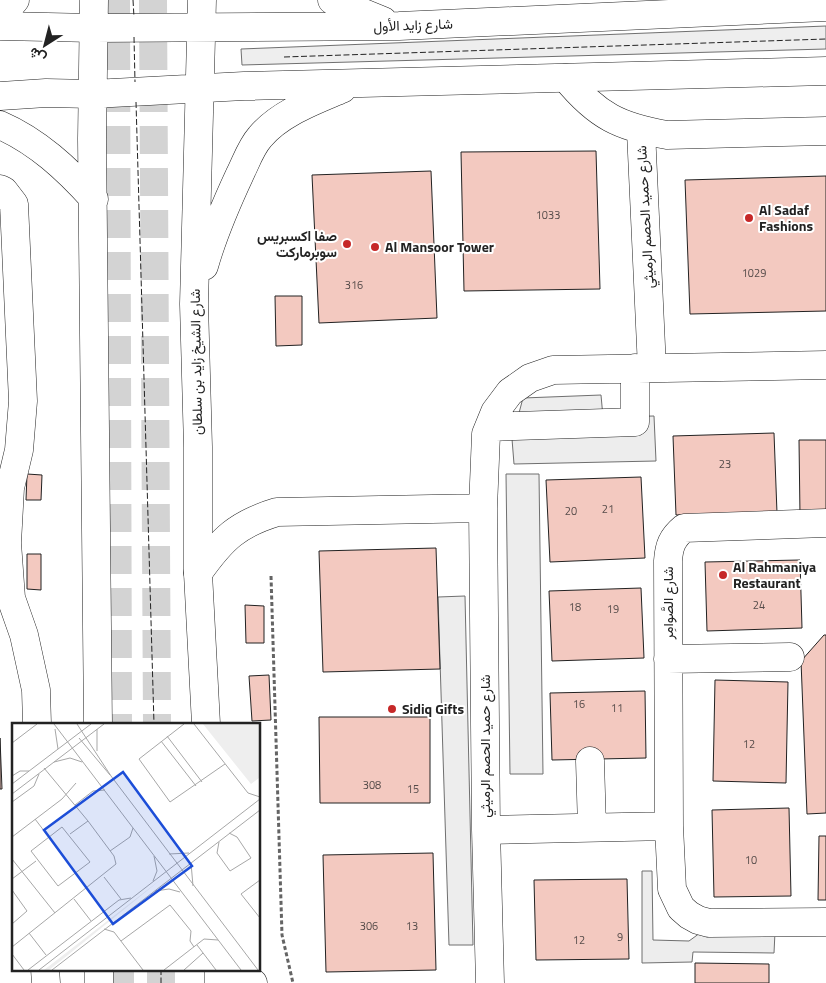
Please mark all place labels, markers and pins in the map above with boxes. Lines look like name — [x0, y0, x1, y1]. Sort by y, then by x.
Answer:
place label: Al Sadaf Fashions — [759, 199, 814, 236]
marker: Al Sadaf Fashions — [743, 212, 755, 224]
place label: صفا اكسبريس سوبرماركت — [257, 225, 337, 262]
place label: Al Mansoor Tower — [385, 236, 494, 257]
marker: صفا اكسبريس سوبرماركت — [341, 238, 353, 250]
marker: Al Mansoor Tower — [369, 241, 381, 253]
place label: Al Rahmaniya Restaurant — [733, 556, 816, 593]
marker: Al Rahmaniya Restaurant — [717, 569, 729, 581]
place label: Sidiq Gifts — [402, 698, 464, 719]
marker: Sidiq Gifts — [386, 703, 398, 715]

